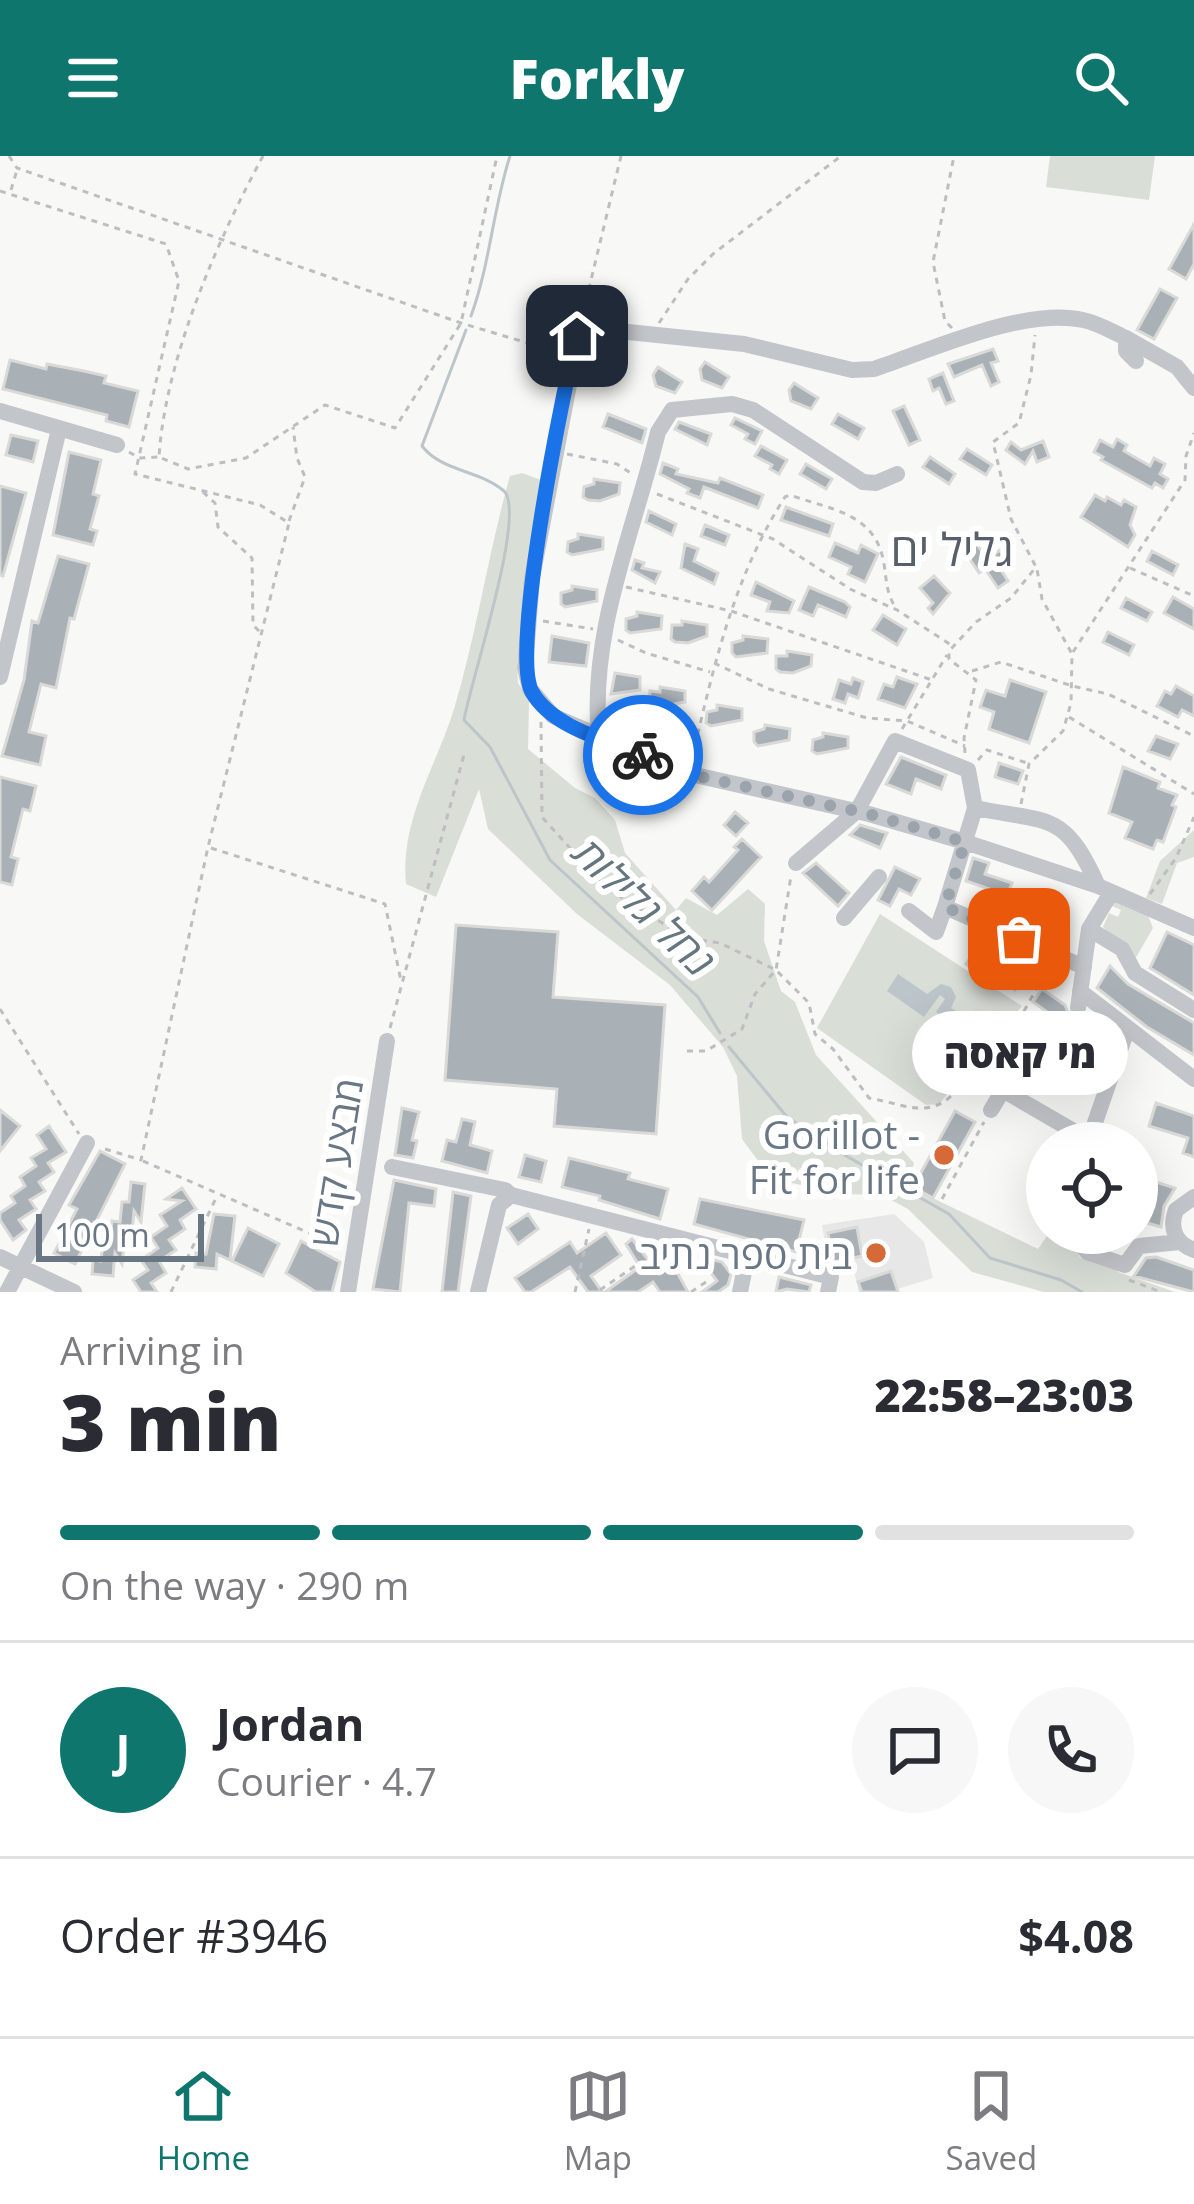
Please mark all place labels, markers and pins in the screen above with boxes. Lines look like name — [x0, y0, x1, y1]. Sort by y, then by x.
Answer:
pin — [526, 285, 628, 387]
pin — [968, 888, 1070, 990]
callout: מי קאסה — [911, 1011, 1127, 1095]
place label: Gorillot - Fit for life — [749, 1107, 920, 1205]
marker: Gorillot - Fit for life — [931, 1142, 957, 1168]
place label: בית ספר נתיב — [640, 1227, 852, 1280]
marker: בית ספר נתיב — [863, 1240, 889, 1266]

